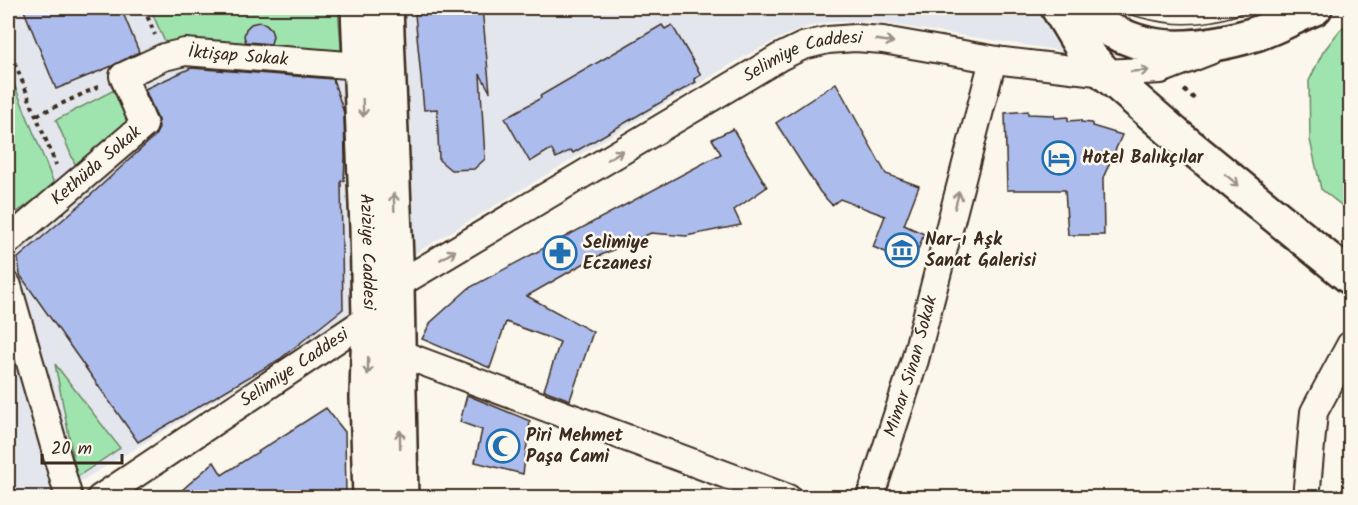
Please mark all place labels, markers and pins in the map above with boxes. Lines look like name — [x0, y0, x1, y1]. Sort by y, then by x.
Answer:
hotel icon: Hotel Balıkçılar — [1041, 140, 1077, 176]
place label: Hotel Balıkçılar — [1082, 144, 1205, 173]
place label: Nar-ı Aşk Sanat Galerisi — [925, 226, 1036, 276]
place label: Selimiye Eczanesi — [583, 229, 652, 279]
museum icon: Nar-ı Aşk Sanat Galerisi — [884, 232, 920, 268]
pharmacy icon: Selimiye Eczanesi — [542, 235, 578, 271]
place label: Piri Mehmet Paşa Cami — [526, 422, 624, 472]
mosque icon: Piri Mehmet Paşa Cami — [485, 428, 521, 464]

